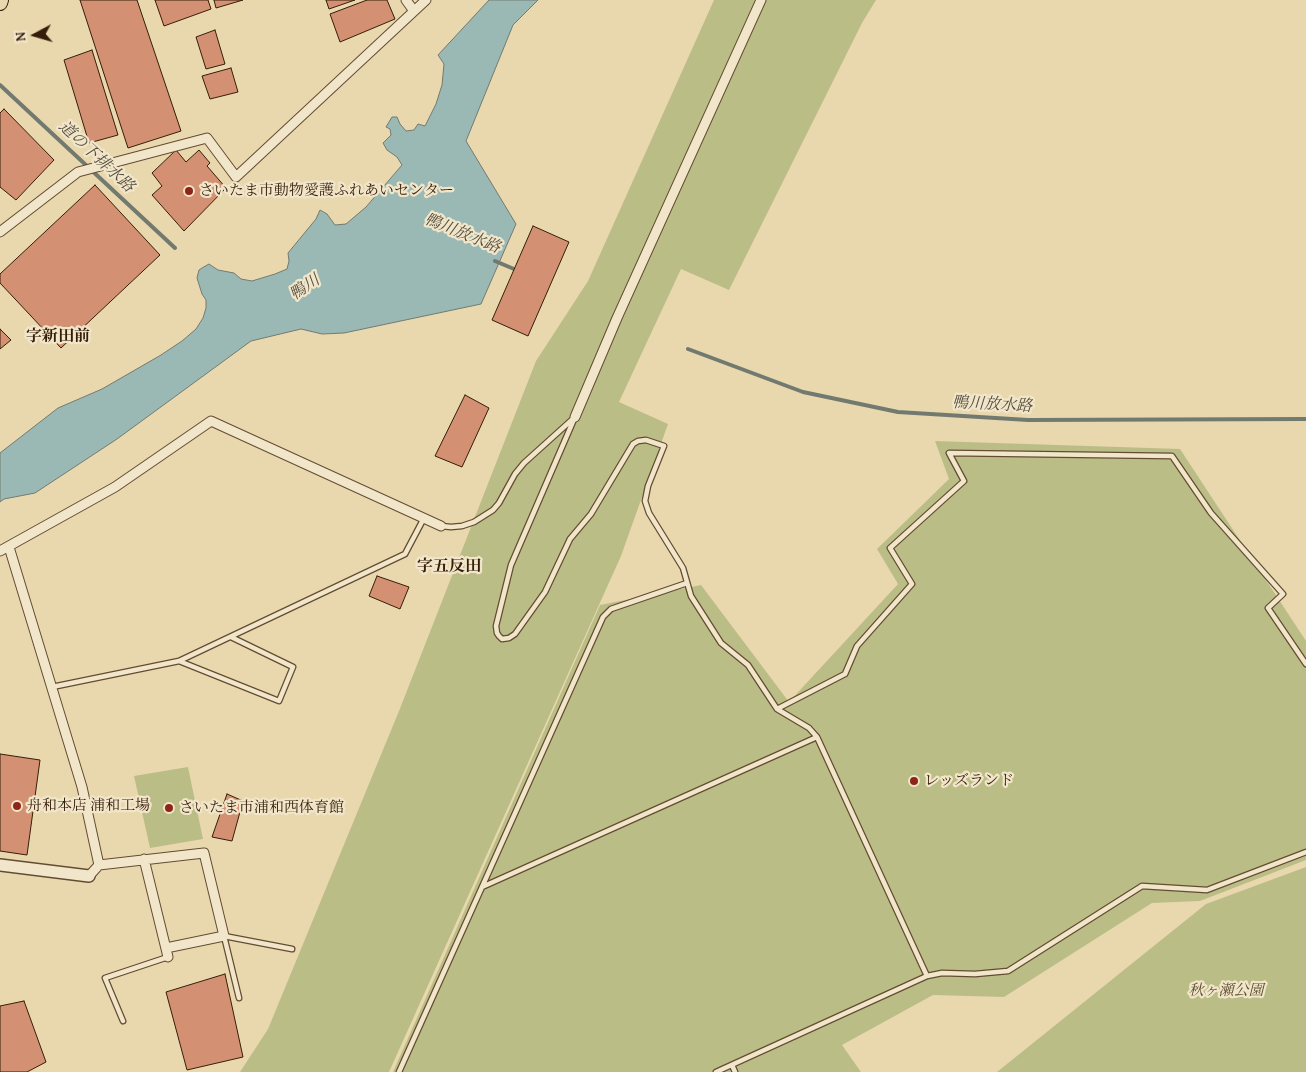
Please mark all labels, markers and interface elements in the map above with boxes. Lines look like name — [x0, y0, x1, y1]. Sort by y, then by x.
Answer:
north arrow — [10, 10, 60, 60]
text: N — [10, 31, 31, 42]
water label: 道の下排水路 — [54, 117, 138, 197]
place label: さいたま市動物愛護ふれあいセンター — [199, 182, 454, 200]
marker: さいたま市動物愛護ふれあいセンター — [183, 185, 195, 197]
water label: 鴨川放水路 — [421, 210, 503, 258]
water label: 鴨川 — [286, 271, 324, 305]
district label: 字新田前 — [26, 327, 90, 347]
water label: 鴨川放水路 — [952, 393, 1032, 417]
district label: 字五反田 — [417, 557, 481, 577]
place label: レッズランド — [924, 772, 1014, 790]
marker: レッズランド — [908, 775, 920, 787]
place label: 舟和本店 浦和工場 — [27, 797, 150, 815]
place label: さいたま市浦和西体育館 — [179, 799, 344, 817]
marker: 舟和本店 浦和工場 — [11, 800, 23, 812]
marker: さいたま市浦和西体育館 — [163, 802, 175, 814]
park label: 秋ヶ瀬公園 — [1189, 982, 1263, 1000]

